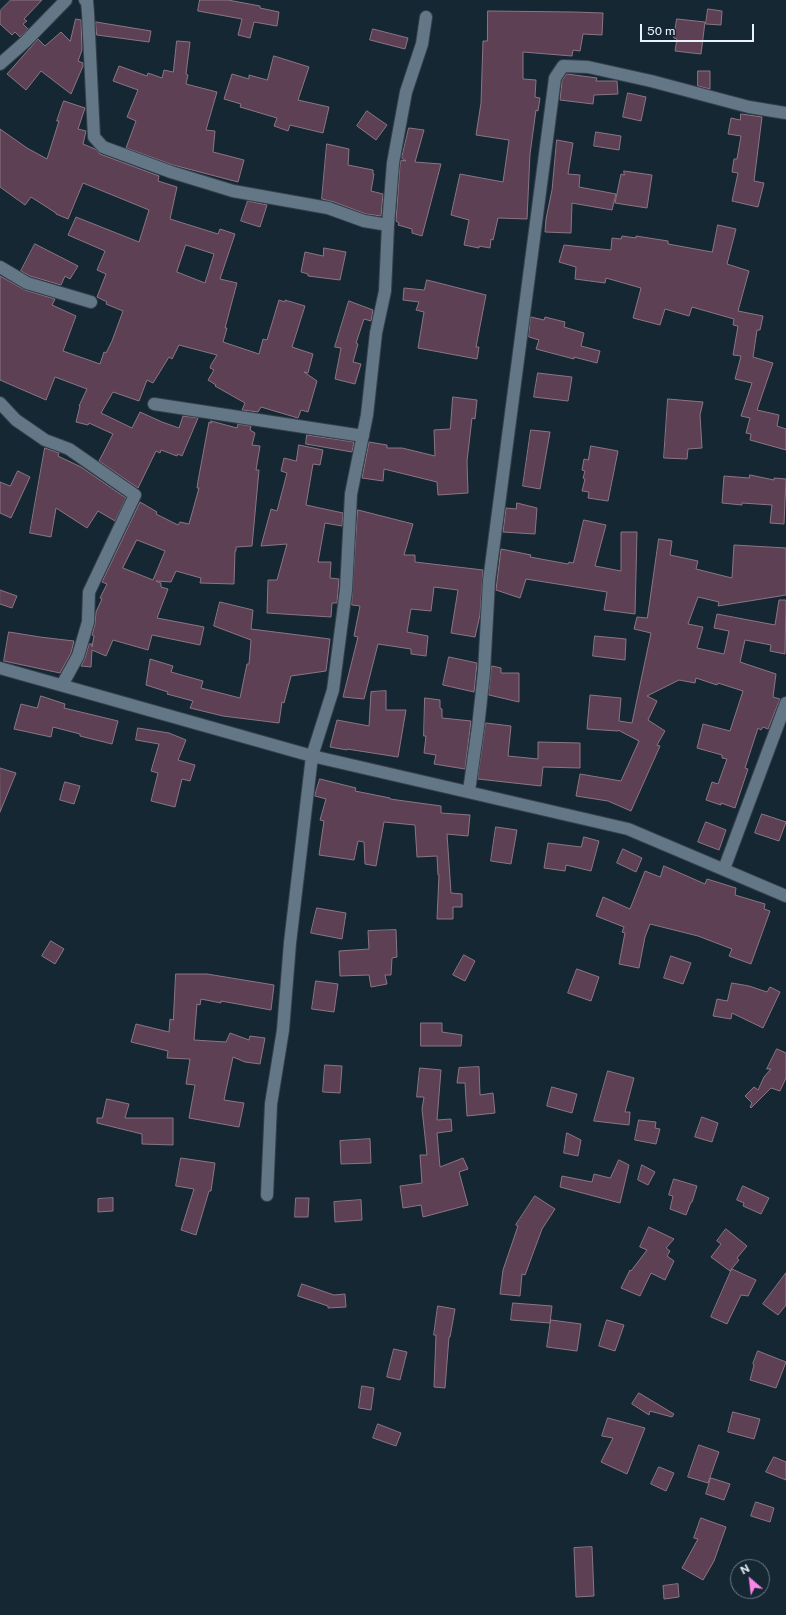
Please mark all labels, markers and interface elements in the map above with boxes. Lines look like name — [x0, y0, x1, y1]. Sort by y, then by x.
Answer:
scale bar — [642, 16, 756, 42]
text: 50 m — [647, 24, 675, 38]
north arrow — [730, 1559, 770, 1599]
text: N — [738, 1562, 751, 1577]

